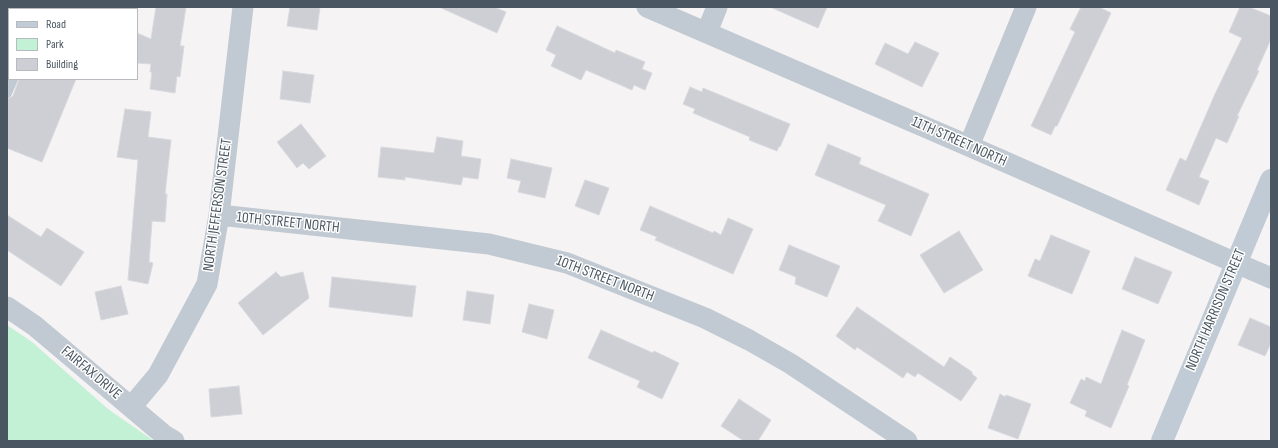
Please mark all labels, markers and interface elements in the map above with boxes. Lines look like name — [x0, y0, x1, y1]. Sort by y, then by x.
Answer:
legend — [8, 8, 138, 80]
text: Road — [46, 17, 66, 32]
text: Park — [46, 37, 64, 52]
text: Building — [46, 57, 78, 72]
street label: 11TH STREET NORTH — [909, 113, 1009, 171]
street label: NORTH JEFFERSON STREET — [200, 138, 236, 272]
street label: 10TH STREET NORTH — [236, 209, 340, 237]
street label: NORTH HARRISON STREET — [1182, 246, 1250, 374]
street label: 10TH STREET NORTH — [554, 252, 656, 306]
street label: FAIRFAX DRIVE — [57, 343, 125, 403]

